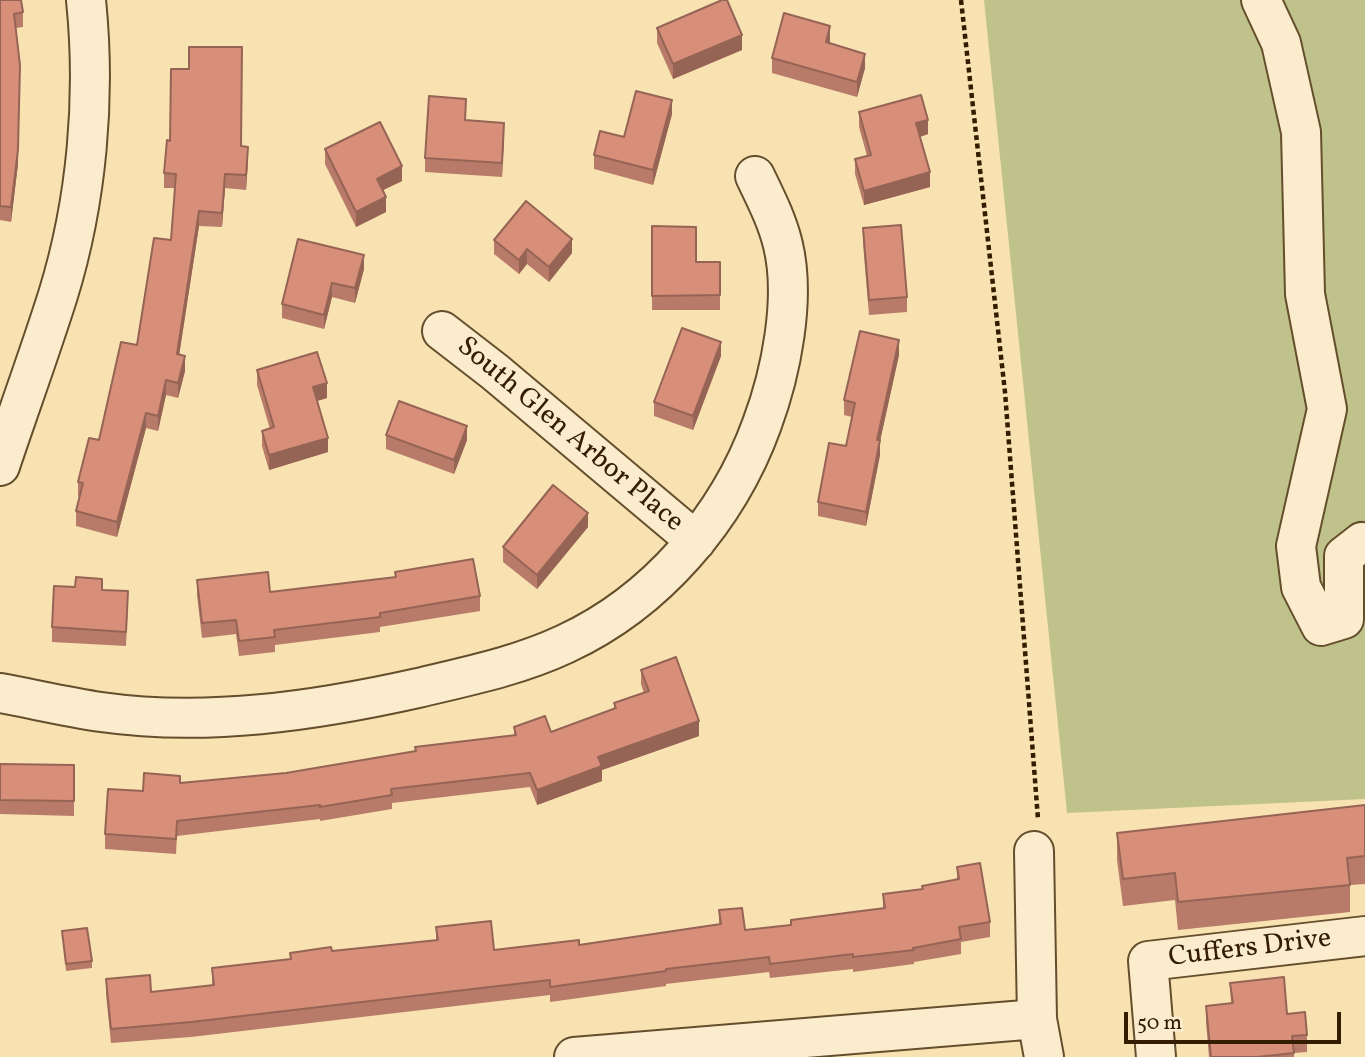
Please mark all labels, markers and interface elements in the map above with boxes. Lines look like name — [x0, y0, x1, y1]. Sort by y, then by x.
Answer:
street label: South Glen Arbor Place — [449, 331, 689, 541]
street label: Cuffers Drive — [1167, 923, 1333, 977]
scale bar — [1127, 998, 1344, 1042]
text: 50 m — [1137, 1009, 1182, 1038]

